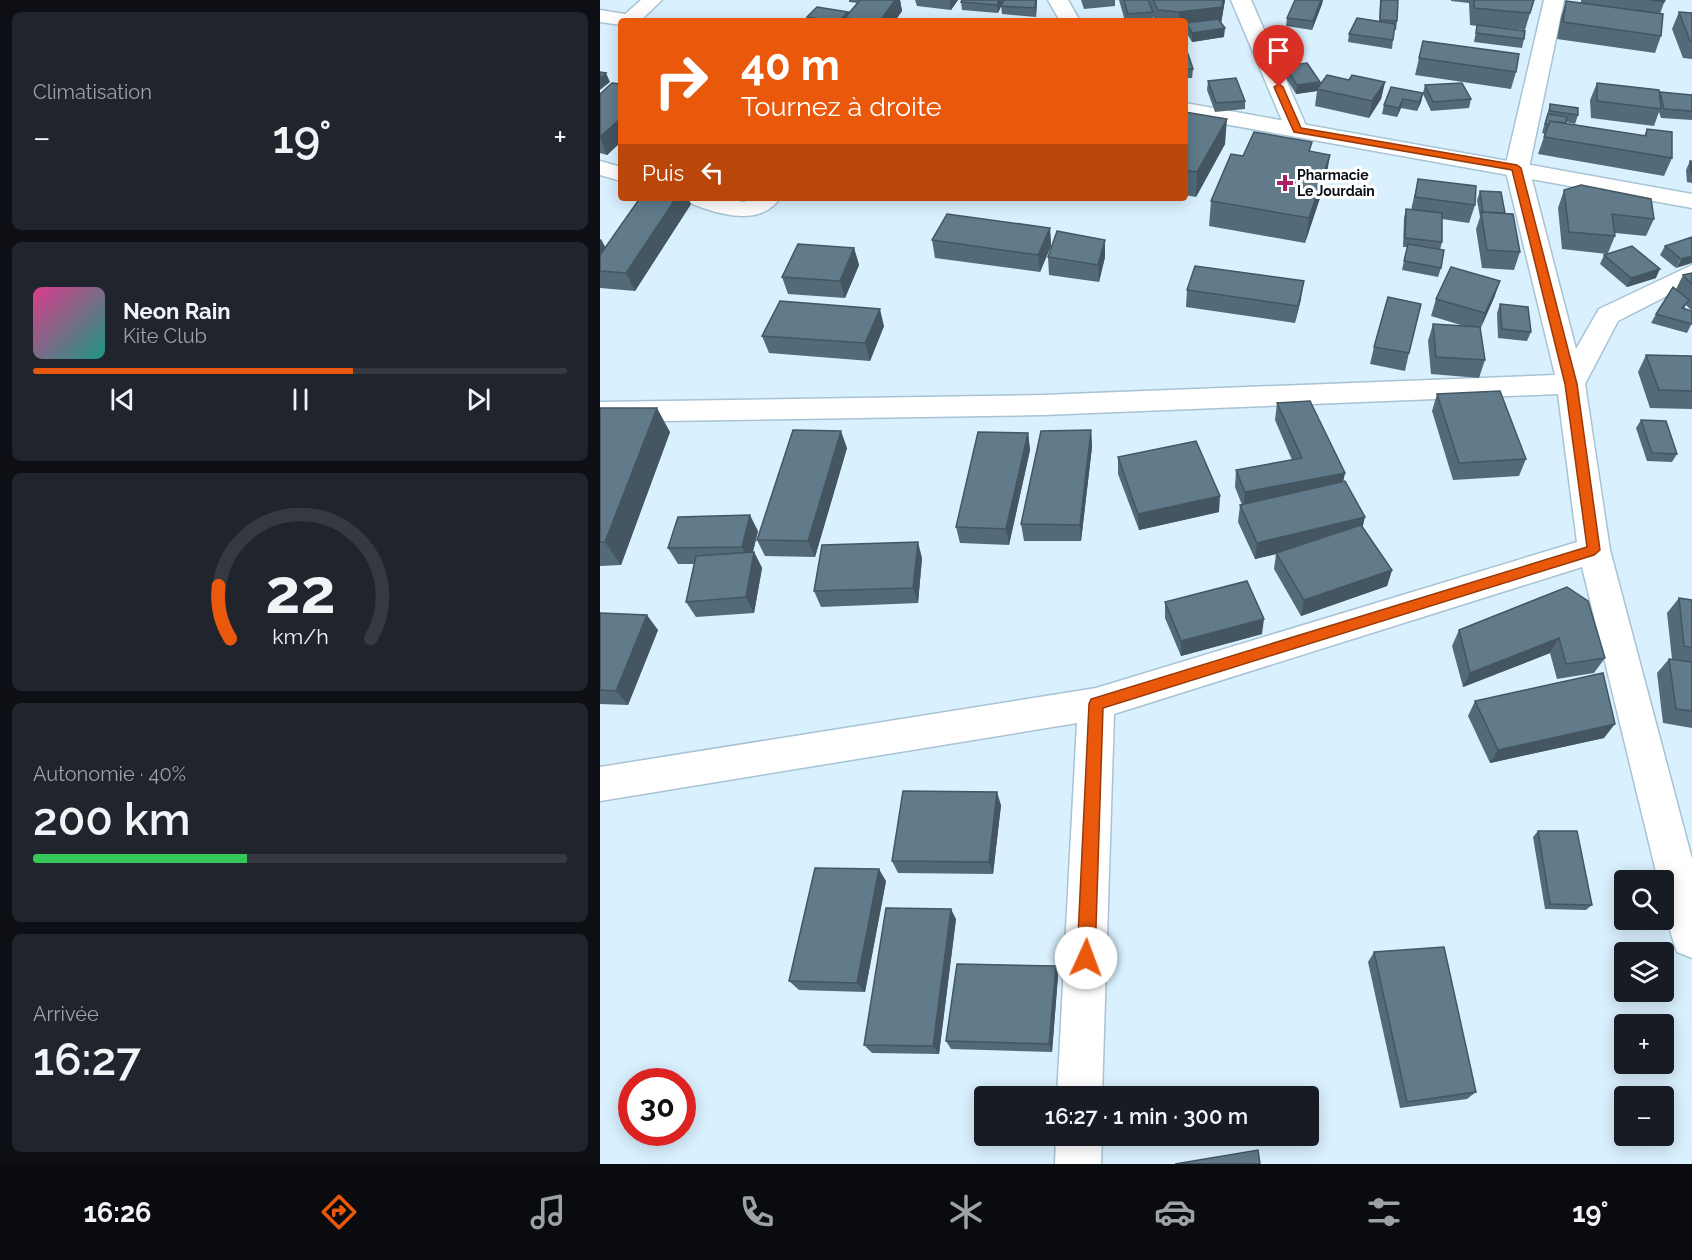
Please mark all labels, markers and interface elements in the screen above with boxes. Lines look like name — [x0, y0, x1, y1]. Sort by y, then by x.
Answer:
pin — [1253, 25, 1304, 87]
icon: arrive — [1262, 34, 1295, 67]
text: 40 m — [741, 41, 840, 90]
icon: right — [642, 42, 720, 120]
text: Climatisation — [33, 80, 152, 104]
text: Tournez à droite — [741, 91, 942, 122]
text: 19° — [273, 111, 331, 164]
text: − — [33, 118, 51, 157]
text: + — [553, 118, 567, 157]
icon: left — [696, 156, 729, 189]
text: Puis — [642, 160, 684, 186]
place label: Pharmacie Le Jourdain — [1297, 167, 1375, 199]
marker: Pharmacie Le Jourdain — [1278, 176, 1292, 190]
text: Neon Rain — [123, 298, 231, 324]
text: Kite Club — [123, 324, 207, 348]
icon: previous — [106, 383, 139, 416]
icon: pause — [284, 383, 317, 416]
icon: next — [462, 383, 495, 416]
text: 22 — [265, 554, 335, 628]
text: km/h — [272, 624, 328, 649]
text: Autonomie · 40% — [33, 762, 186, 786]
text: 200 km — [33, 793, 190, 846]
map controls — [1614, 870, 1674, 1146]
button: search — [1614, 870, 1674, 930]
position arrow — [1054, 926, 1118, 990]
button: layers — [1614, 942, 1674, 1002]
text: Arrivée — [33, 1002, 99, 1026]
button: + — [1614, 1014, 1674, 1074]
text: 16:27 — [33, 1033, 141, 1086]
speed limit sign: 30 — [618, 1068, 696, 1146]
button: − — [1614, 1086, 1674, 1146]
text: 16:27 · 1 min · 300 m — [1045, 1103, 1248, 1129]
icon: directions — [318, 1191, 360, 1233]
icon: music — [527, 1191, 569, 1233]
icon: phone — [736, 1191, 778, 1233]
icon: climate — [945, 1191, 987, 1233]
icon: car — [1154, 1191, 1196, 1233]
icon: filters — [1363, 1191, 1405, 1233]
text: 16:26 — [83, 1197, 152, 1228]
text: 19° — [1572, 1197, 1608, 1228]

